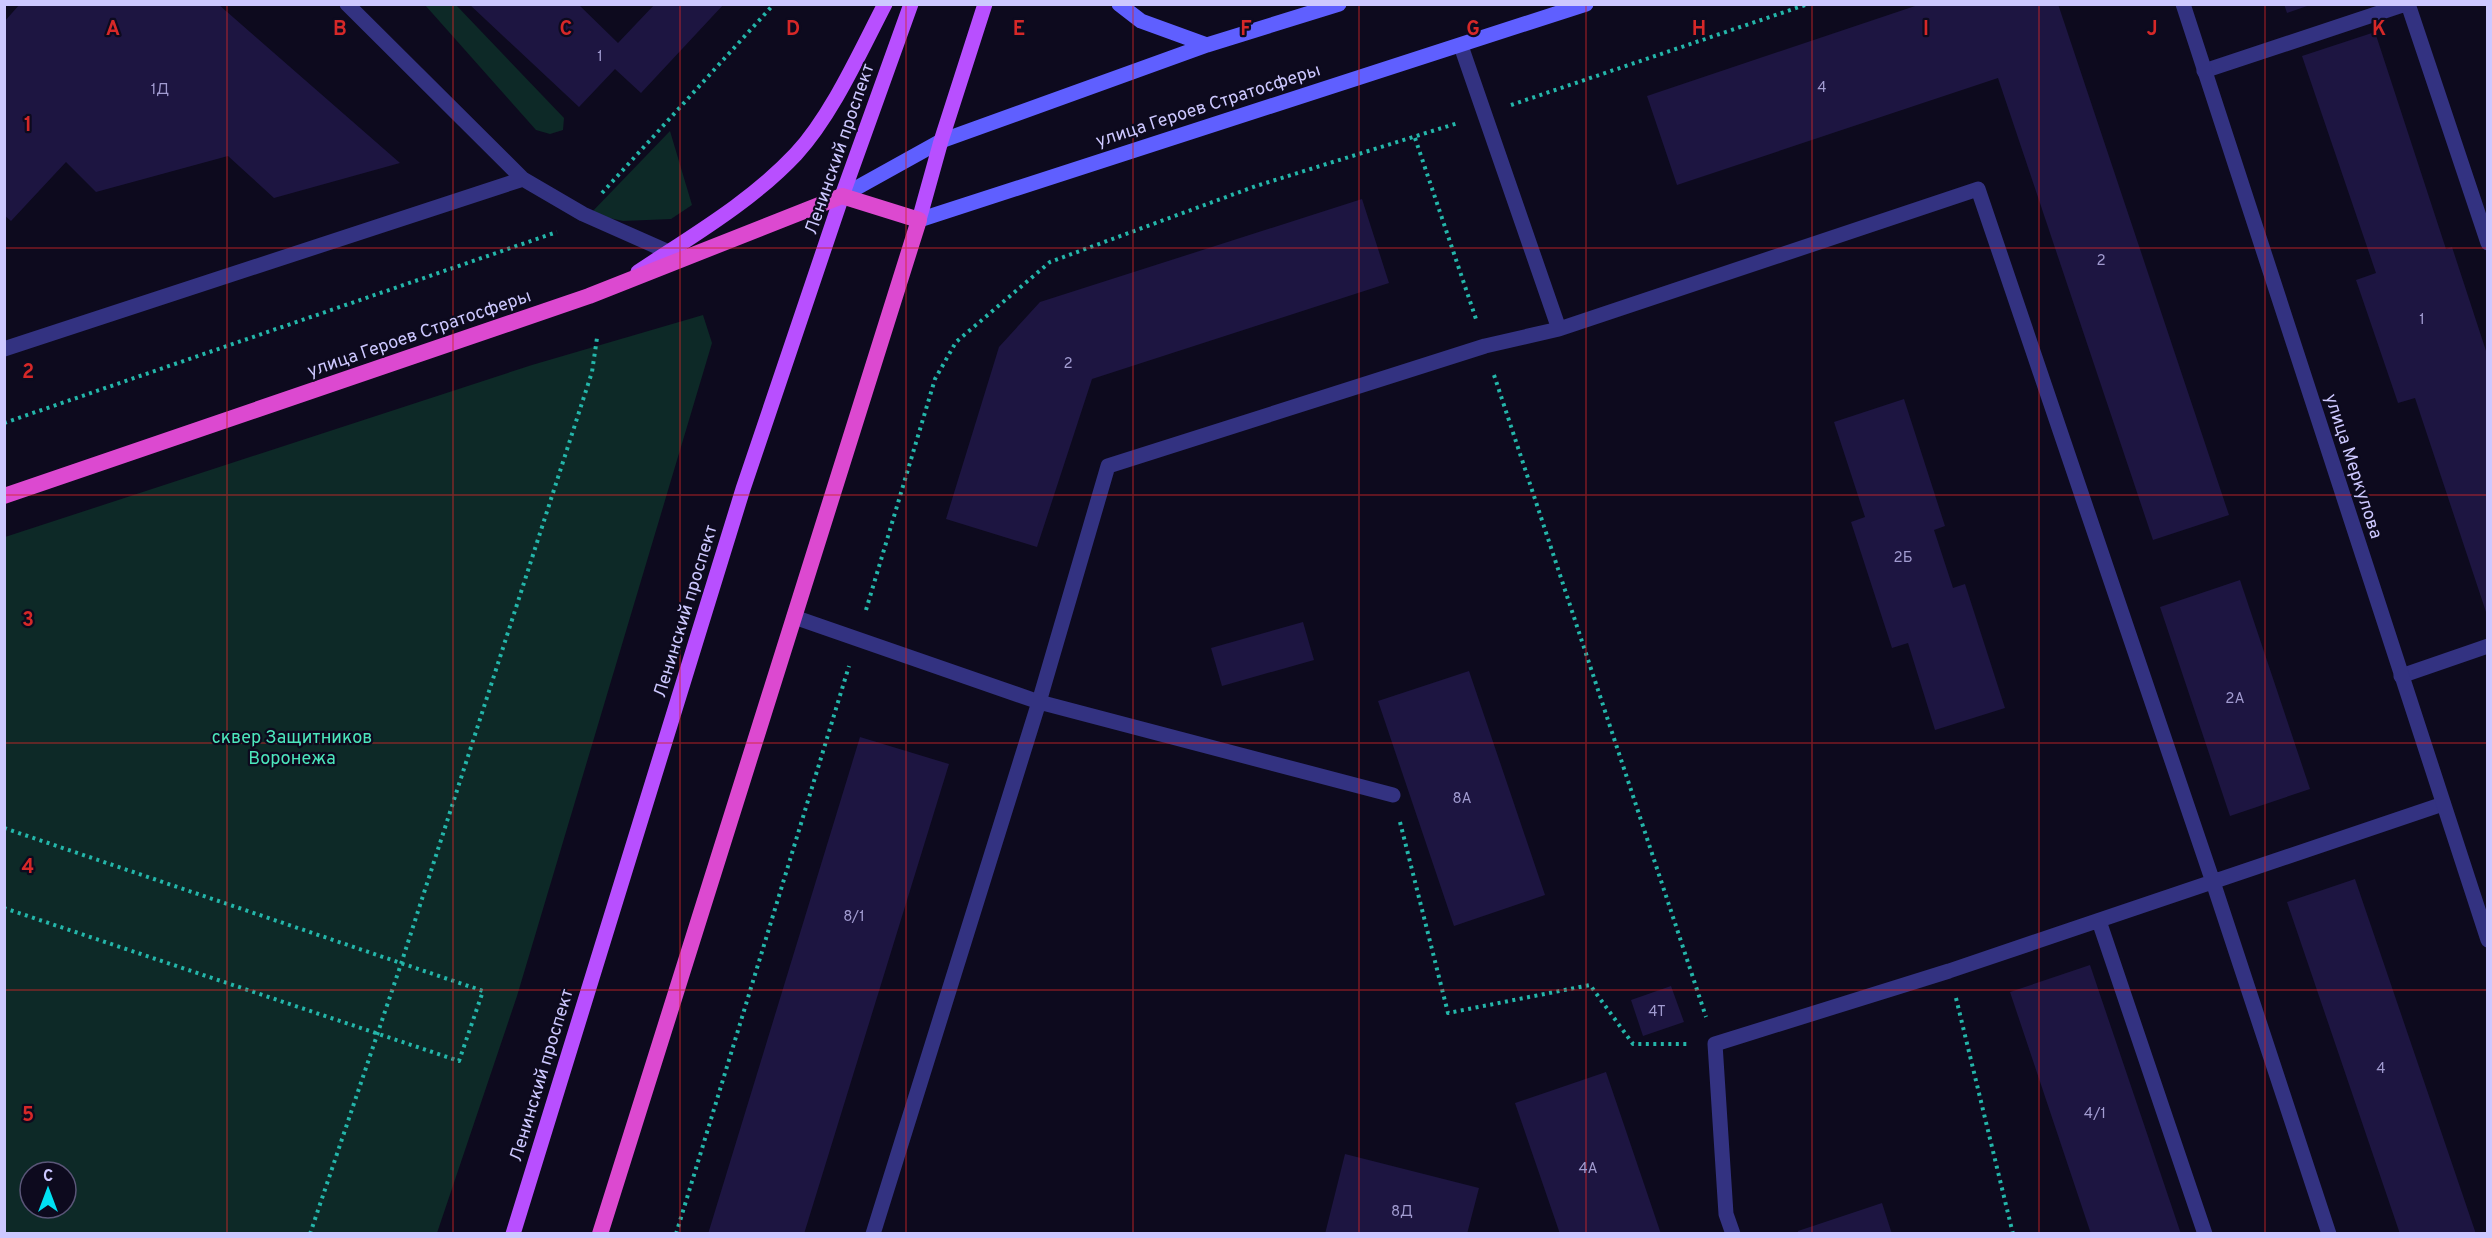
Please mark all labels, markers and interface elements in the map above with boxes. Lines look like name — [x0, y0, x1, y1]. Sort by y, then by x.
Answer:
text: A — [106, 17, 120, 43]
text: B — [333, 17, 347, 43]
text: C — [560, 17, 572, 43]
text: D — [786, 17, 800, 43]
text: E — [1013, 17, 1025, 43]
text: F — [1240, 17, 1252, 43]
text: G — [1466, 17, 1480, 43]
text: H — [1692, 17, 1706, 43]
text: I — [1923, 17, 1929, 43]
text: J — [2146, 17, 2158, 43]
text: K — [2372, 17, 2386, 43]
house number: 1 — [597, 48, 603, 67]
street label: улица Героев Стратосферы — [1093, 59, 1324, 154]
street label: Ленинский проспект — [800, 61, 881, 238]
house number: 4 — [1817, 79, 1827, 98]
house number: 1Д — [151, 81, 169, 100]
text: 1 — [24, 113, 32, 139]
house number: 2 — [2096, 252, 2106, 271]
street label: улица Героев Стратосферы — [305, 285, 534, 384]
house number: 1 — [2419, 311, 2425, 330]
house number: 2 — [1063, 355, 1073, 374]
text: 2 — [22, 360, 34, 386]
street label: улица Меркулова — [2318, 391, 2387, 542]
street label: Ленинский проспект — [649, 522, 724, 701]
house number: 2Б — [1893, 549, 1913, 568]
text: 3 — [22, 608, 34, 634]
house number: 2А — [2225, 690, 2245, 709]
park label: сквер Защитников Воронежа — [212, 727, 372, 771]
house number: 8А — [1452, 790, 1472, 809]
text: 4 — [22, 855, 34, 881]
house number: 8/1 — [843, 908, 865, 927]
street label: Ленинский проспект — [505, 986, 580, 1165]
house number: 4Т — [1648, 1003, 1666, 1022]
house number: 4 — [2376, 1060, 2386, 1079]
text: 5 — [22, 1103, 34, 1129]
house number: 4/1 — [2084, 1105, 2106, 1124]
north arrow — [18, 1160, 78, 1220]
house number: 4А — [1578, 1160, 1598, 1179]
text: С — [43, 1167, 53, 1187]
house number: 8Д — [1391, 1203, 1413, 1222]

